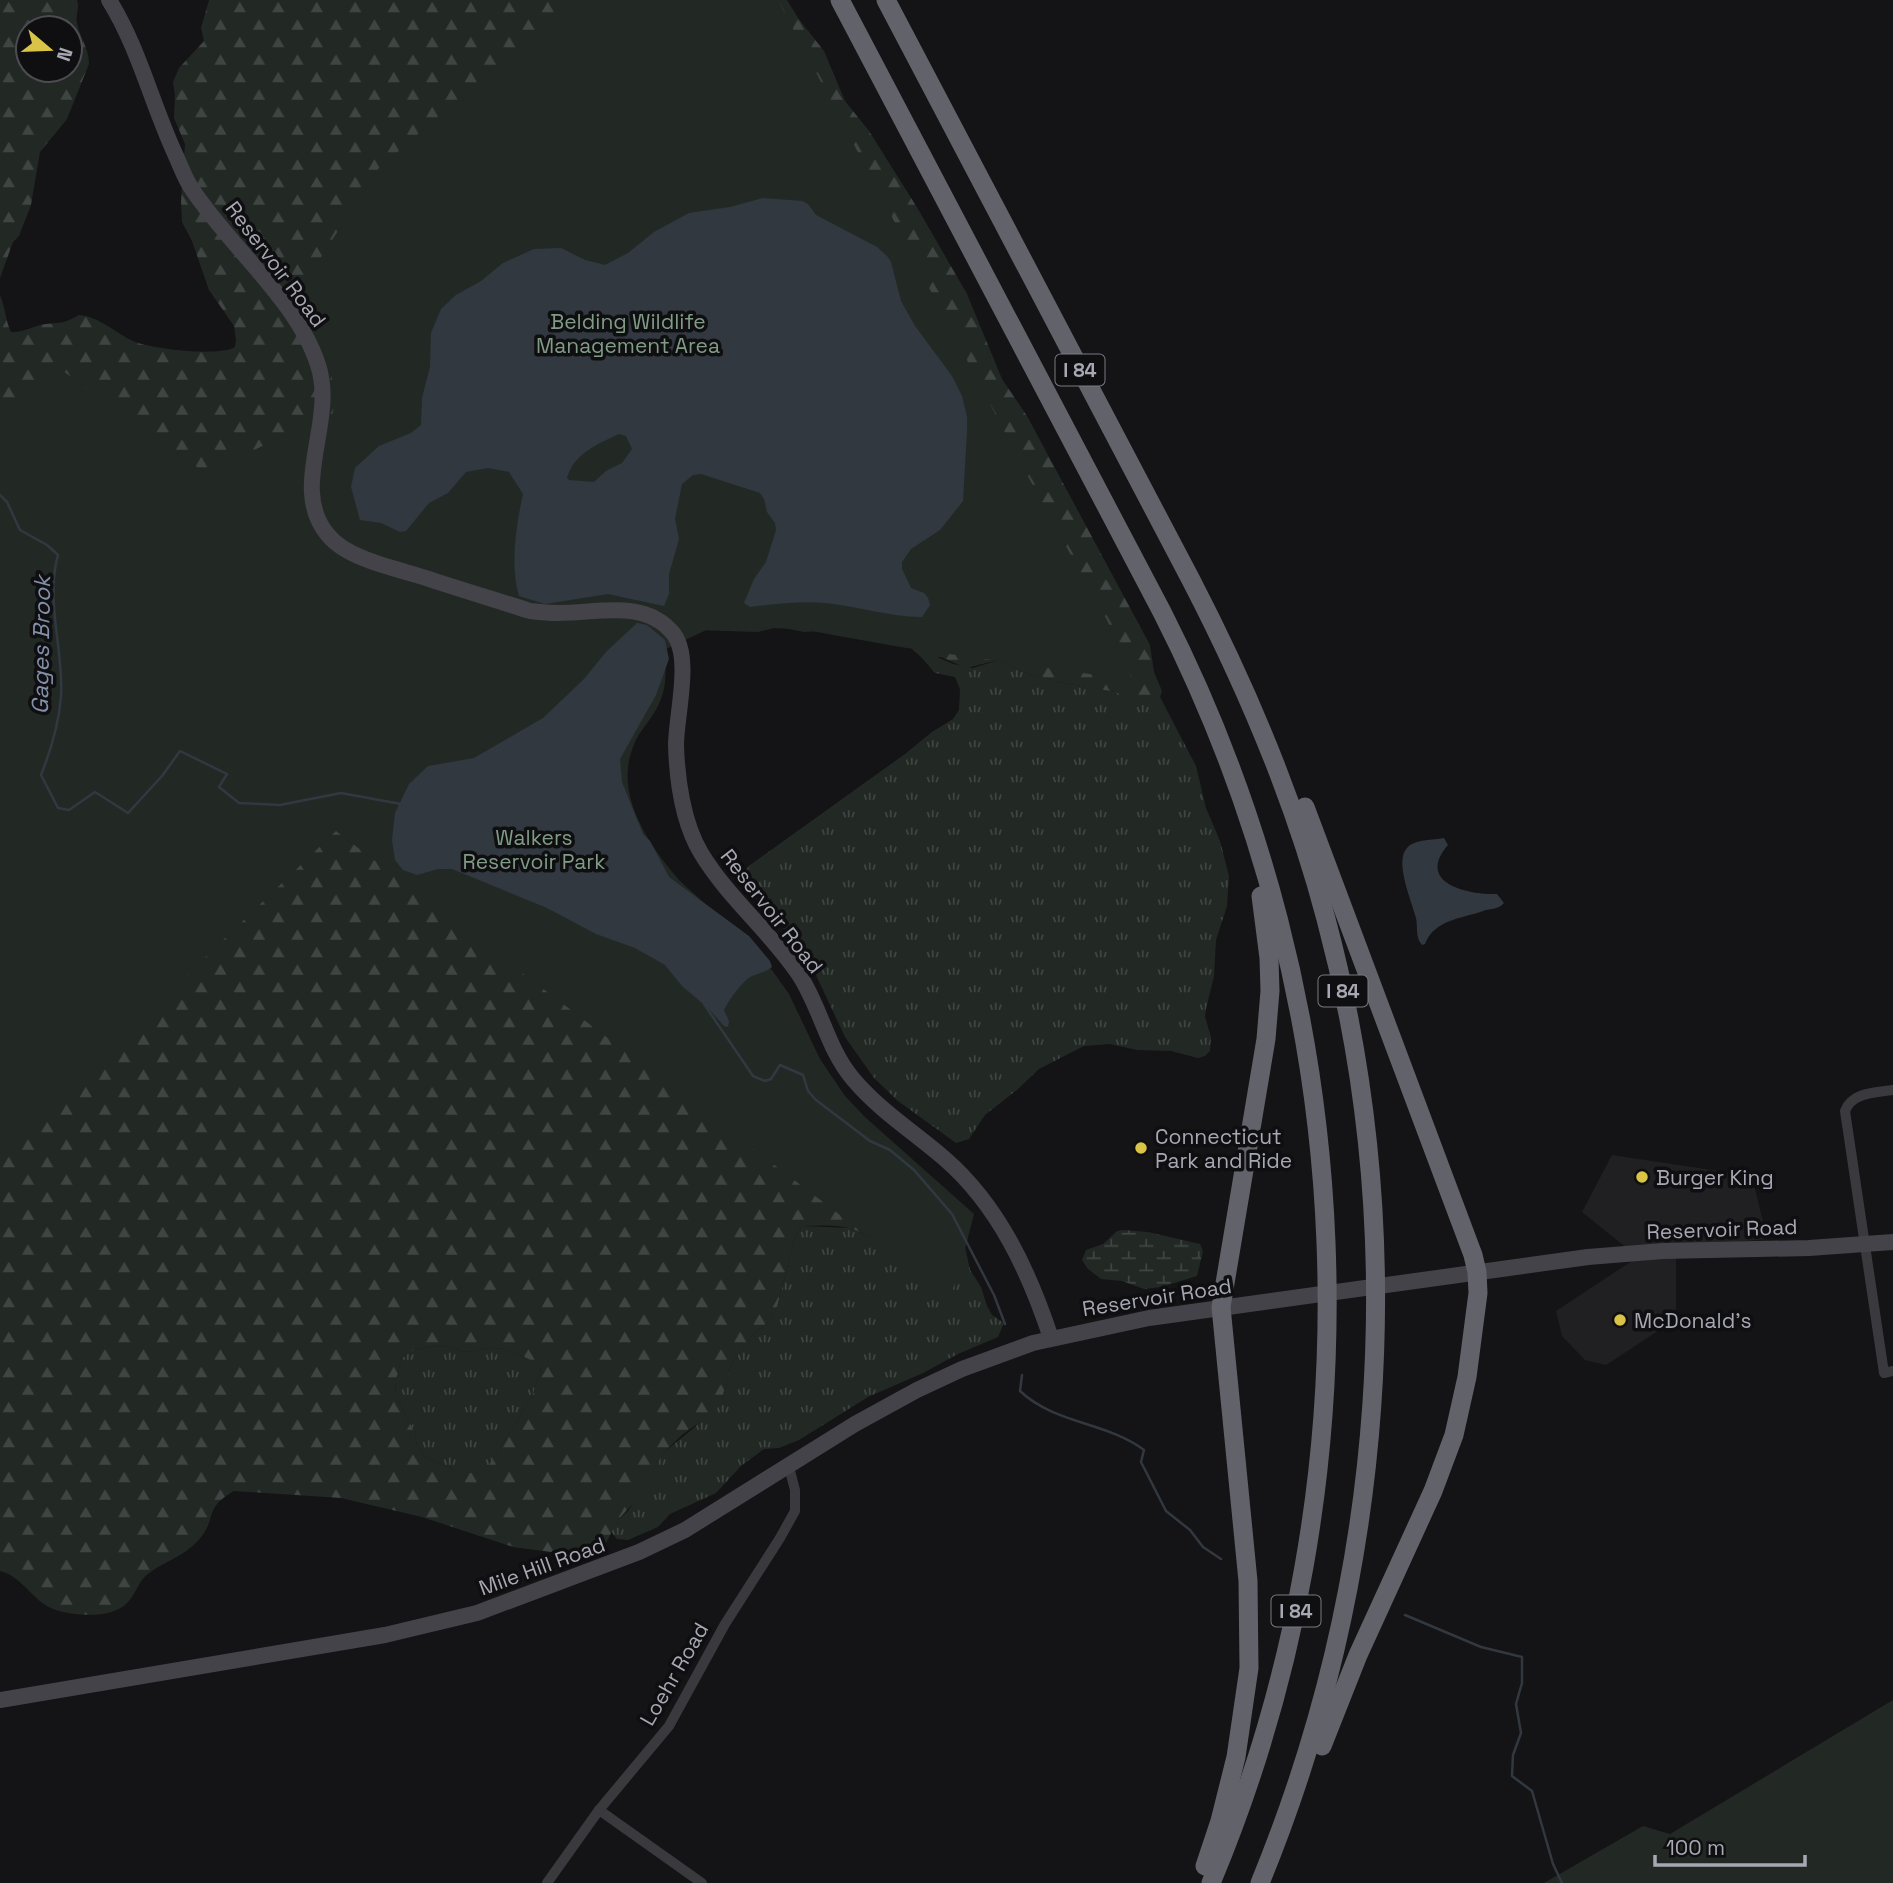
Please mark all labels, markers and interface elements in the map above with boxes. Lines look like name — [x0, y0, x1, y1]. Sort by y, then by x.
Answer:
north arrow — [14, 14, 84, 84]
text: N — [51, 44, 78, 64]
street label: Reservoir Road — [220, 196, 332, 332]
park label: Belding Wildlife Management Area — [536, 308, 720, 359]
road number: I 84 — [1056, 354, 1104, 386]
water label: Gages Brook — [25, 573, 57, 715]
park label: Walkers Reservoir Park — [462, 824, 606, 875]
street label: Reservoir Road — [715, 843, 829, 979]
road number: I 84 — [1318, 976, 1368, 1007]
place label: Connecticut Park and Ride — [1155, 1123, 1292, 1174]
marker: Connecticut Park and Ride — [1133, 1140, 1149, 1156]
place label: Burger King — [1656, 1164, 1774, 1191]
marker: Burger King — [1634, 1169, 1650, 1185]
street label: Reservoir Road — [1646, 1213, 1798, 1245]
street label: Reservoir Road — [1080, 1272, 1234, 1322]
place label: McDonald's — [1634, 1307, 1752, 1334]
marker: McDonald's — [1612, 1312, 1628, 1328]
street label: Mile Hill Road — [475, 1531, 609, 1601]
road number: I 84 — [1272, 1596, 1320, 1626]
street label: Loehr Road — [634, 1618, 714, 1730]
scale bar — [1655, 1824, 1806, 1868]
text: 100 m — [1666, 1834, 1725, 1861]

